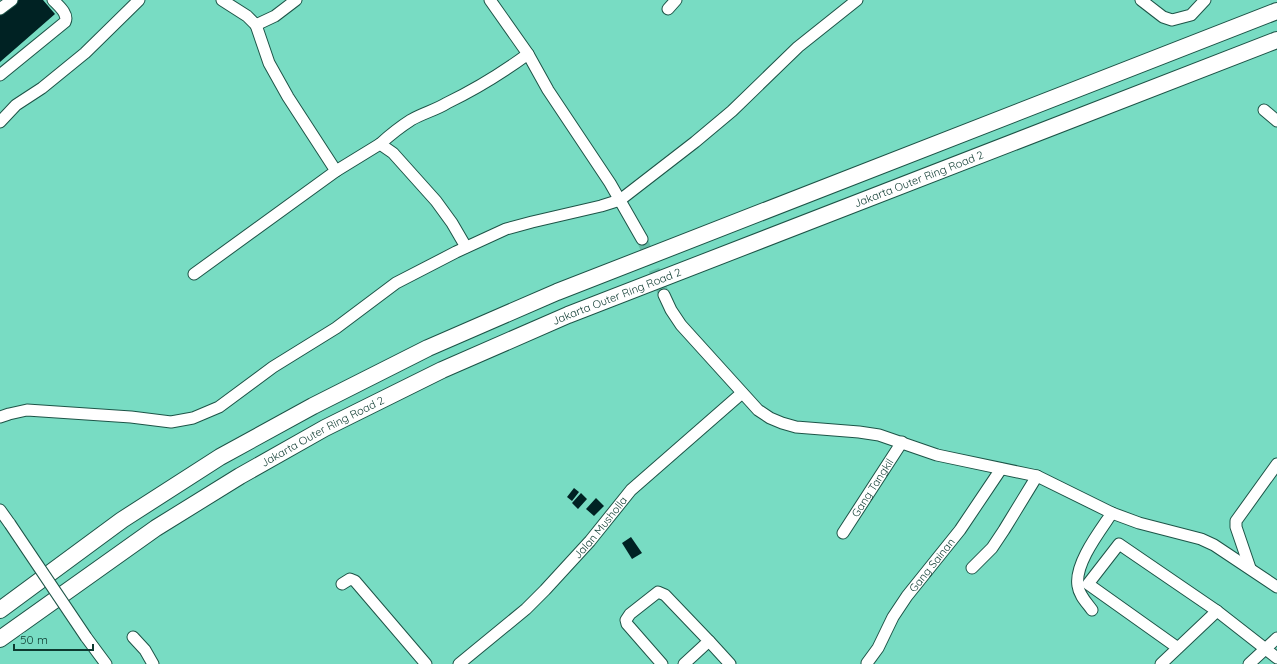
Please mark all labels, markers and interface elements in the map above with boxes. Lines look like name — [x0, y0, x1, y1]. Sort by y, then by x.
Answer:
street label: Jakarta Outer Ring Road 2 — [852, 148, 985, 210]
street label: Jakarta Outer Ring Road 2 — [550, 265, 683, 328]
street label: Jakarta Outer Ring Road 2 — [258, 393, 386, 470]
street label: Gang Tangkil — [848, 456, 896, 520]
street label: Jalan Musholla — [570, 494, 630, 562]
street label: Gang Sainan — [906, 535, 958, 595]
scale bar — [14, 626, 93, 652]
text: 50 m — [20, 632, 48, 647]

